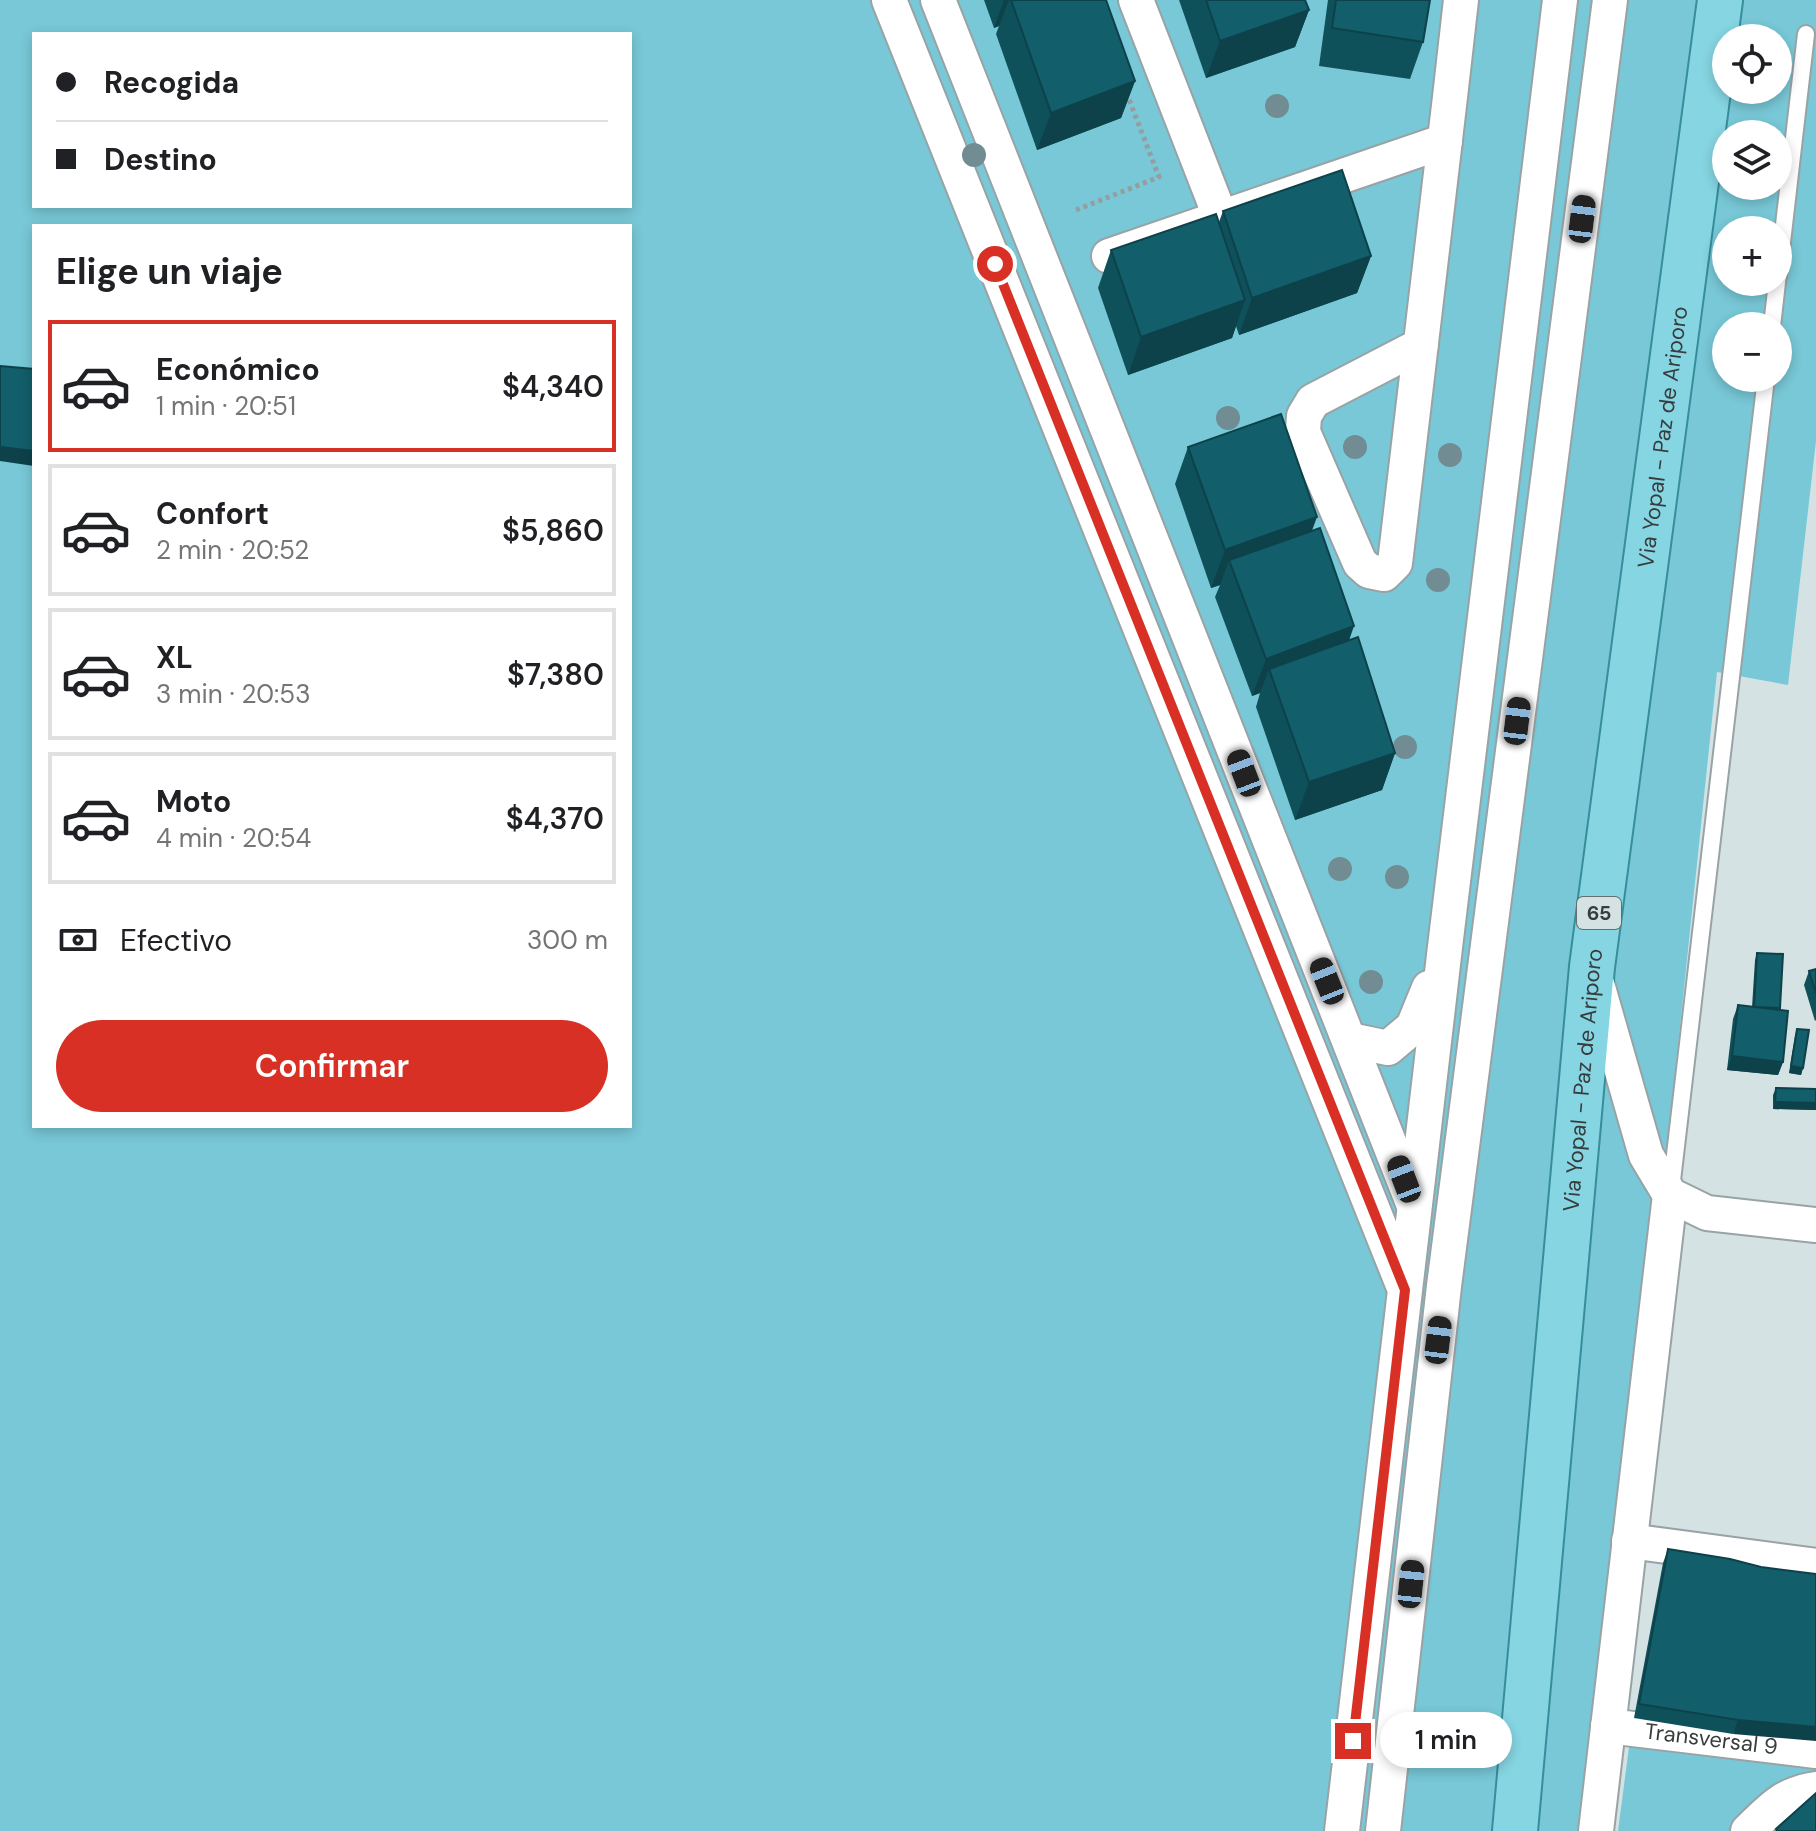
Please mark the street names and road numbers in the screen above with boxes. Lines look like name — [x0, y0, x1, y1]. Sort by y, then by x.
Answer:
street label: Via Yopal - Paz de Ariporo — [1630, 304, 1694, 570]
road number: 65 — [1577, 897, 1621, 929]
street label: Via Yopal - Paz de Ariporo — [1556, 947, 1609, 1213]
street label: Transversal 9 — [1643, 1716, 1779, 1761]

